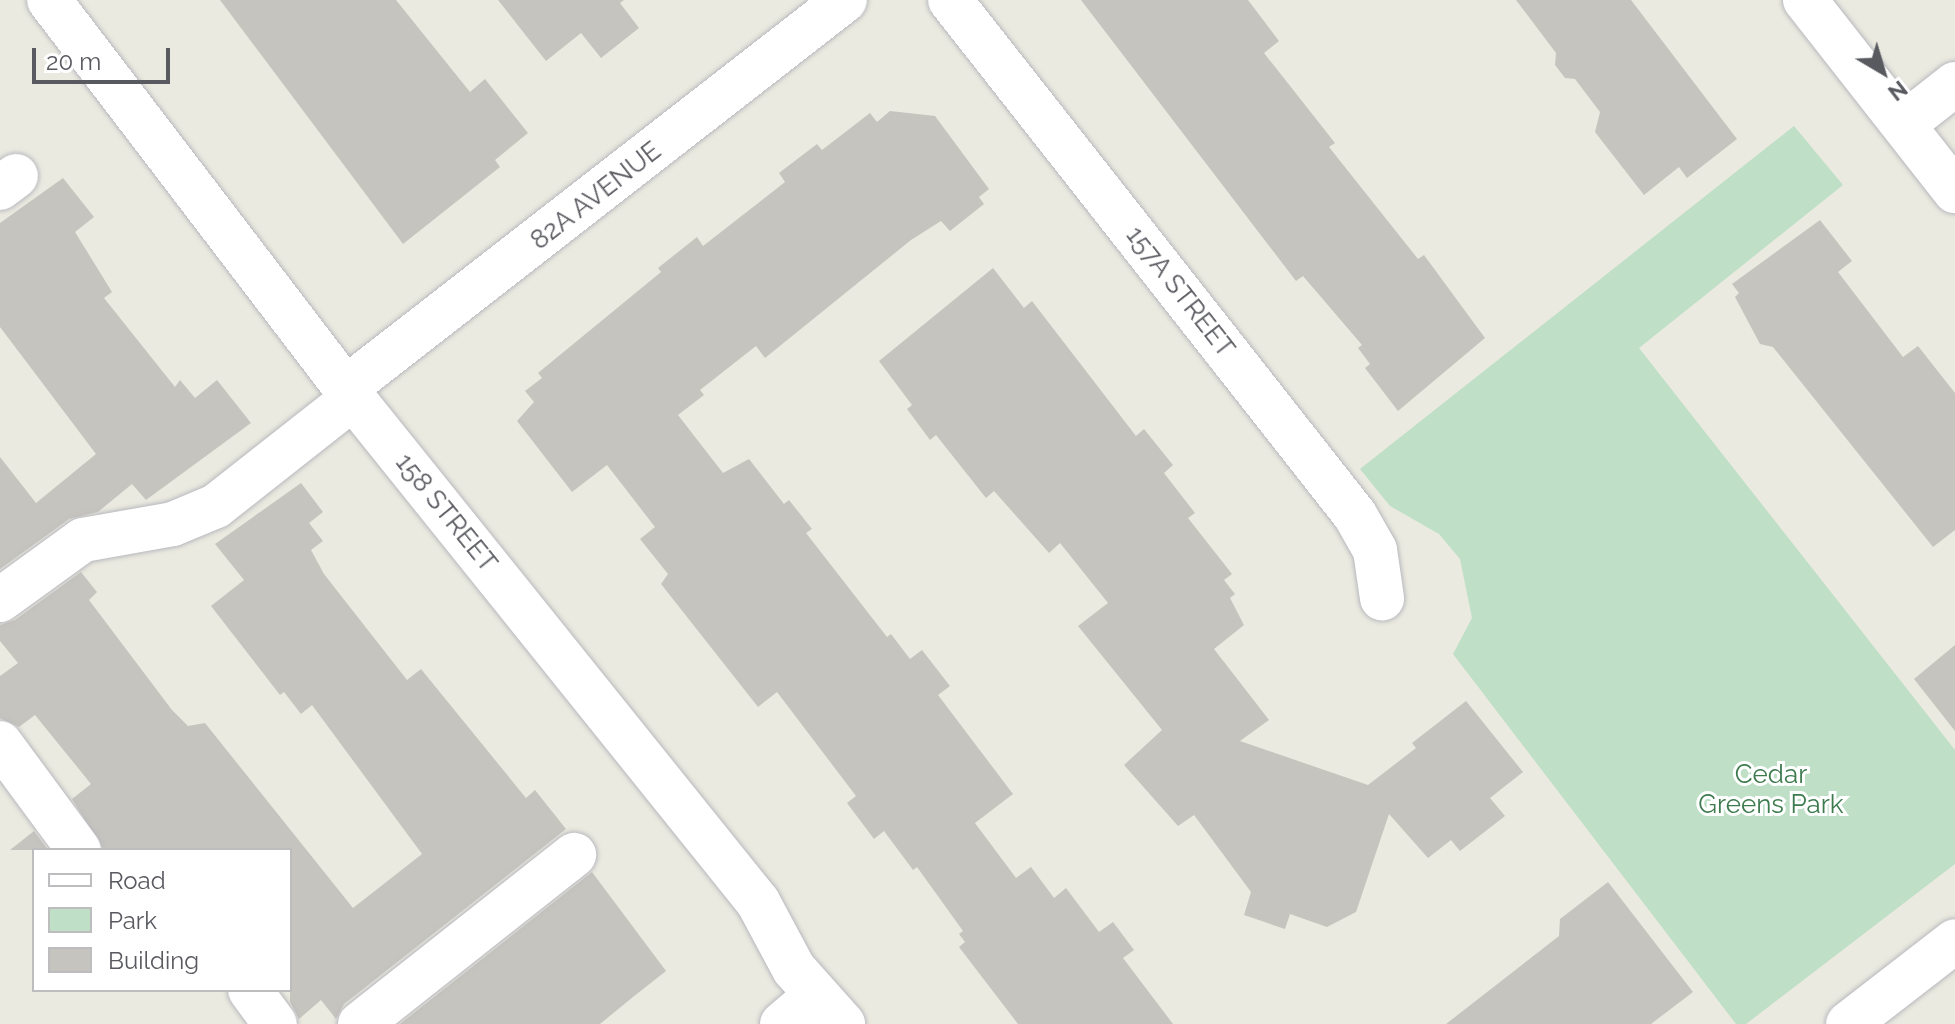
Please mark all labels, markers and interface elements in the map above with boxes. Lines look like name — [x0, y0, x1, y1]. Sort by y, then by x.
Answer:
scale bar — [36, 32, 174, 82]
north arrow — [1843, 32, 1923, 112]
text: 20 m — [46, 47, 101, 76]
text: N — [1883, 75, 1912, 106]
street label: 82A AVENUE — [524, 135, 668, 257]
street label: 157A STREET — [1119, 220, 1241, 364]
street label: 158 STREET — [389, 447, 503, 579]
park label: Cedar Greens Park — [1698, 759, 1844, 820]
legend — [32, 848, 292, 992]
text: Road — [108, 866, 166, 895]
text: Park — [108, 906, 157, 935]
text: Building — [108, 946, 199, 975]

